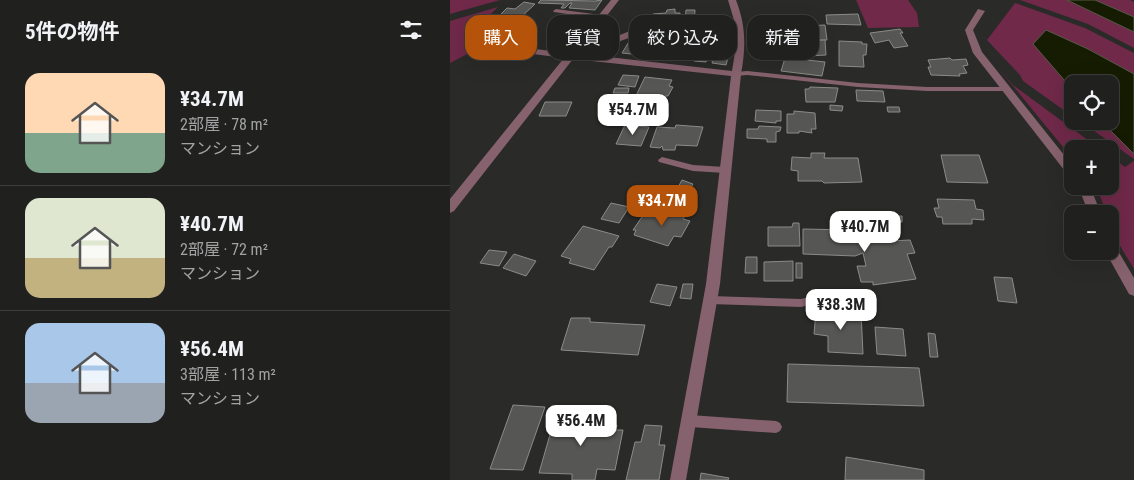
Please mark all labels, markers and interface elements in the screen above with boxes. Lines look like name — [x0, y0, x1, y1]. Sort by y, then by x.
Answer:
chip: 購入 — [465, 15, 537, 60]
chip: 賃貸 — [547, 15, 619, 60]
chip: 絞り込み — [629, 15, 737, 60]
chip: 新着 — [747, 15, 819, 60]
icon: filters — [397, 16, 425, 44]
text: 5件の物件 — [25, 20, 120, 44]
map controls — [1064, 75, 1119, 260]
button: locate — [1064, 75, 1119, 130]
text: ¥34.7M — [180, 87, 244, 111]
icon: home — [65, 93, 125, 153]
pin: ¥54.7M — [592, 94, 674, 136]
text: ¥54.7M — [609, 100, 657, 119]
text: 2部屋 · 78 m² — [180, 115, 268, 134]
text: マンション — [180, 139, 260, 158]
button: + — [1064, 140, 1119, 195]
pin: ¥34.7M — [621, 184, 703, 227]
text: ¥34.7M — [638, 191, 686, 210]
button: − — [1064, 205, 1119, 260]
pin: ¥40.7M — [824, 210, 906, 253]
text: ¥40.7M — [180, 212, 244, 236]
text: ¥40.7M — [841, 217, 889, 236]
icon: home — [65, 218, 125, 278]
text: 2部屋 · 72 m² — [180, 240, 268, 259]
text: マンション — [180, 264, 260, 283]
pin: ¥38.3M — [800, 288, 882, 331]
text: ¥38.3M — [817, 295, 865, 314]
text: ¥56.4M — [180, 337, 244, 361]
icon: home — [65, 343, 125, 403]
text: 3部屋 · 113 m² — [180, 365, 276, 384]
text: マンション — [180, 389, 260, 408]
pin: ¥56.4M — [540, 404, 622, 447]
text: ¥56.4M — [557, 411, 605, 430]

